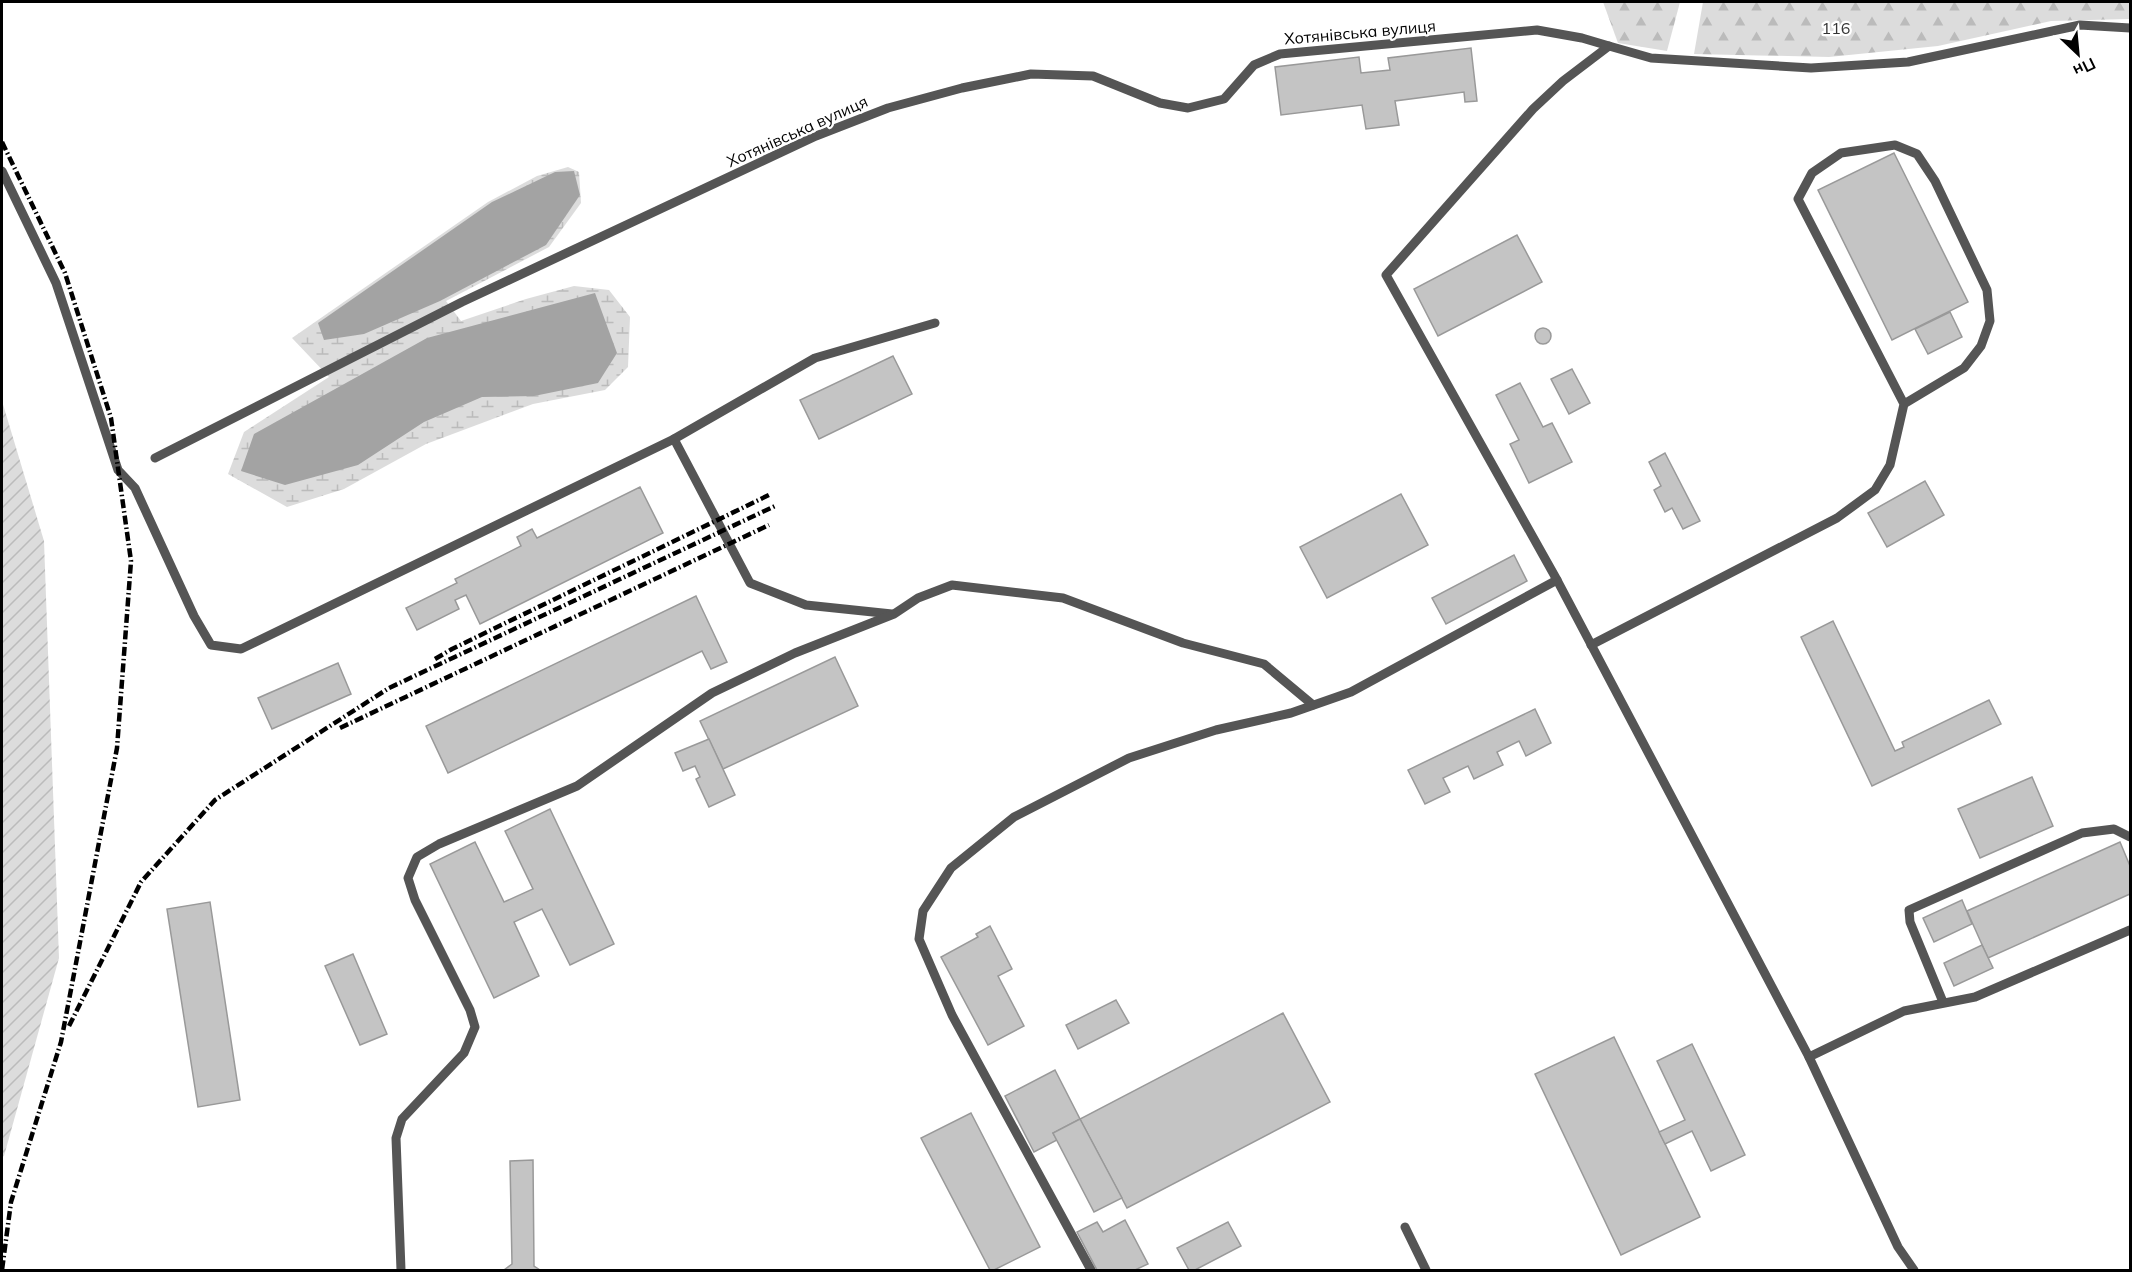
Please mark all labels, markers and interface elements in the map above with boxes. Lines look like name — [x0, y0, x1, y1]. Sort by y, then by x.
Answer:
street label: Хотянівська вулиця — [1283, 15, 1437, 49]
park label: 116 — [1822, 18, 1850, 38]
north arrow — [2048, 24, 2108, 84]
text: Пн — [2070, 54, 2099, 81]
street label: Хотянівська вулиця — [723, 91, 871, 171]

